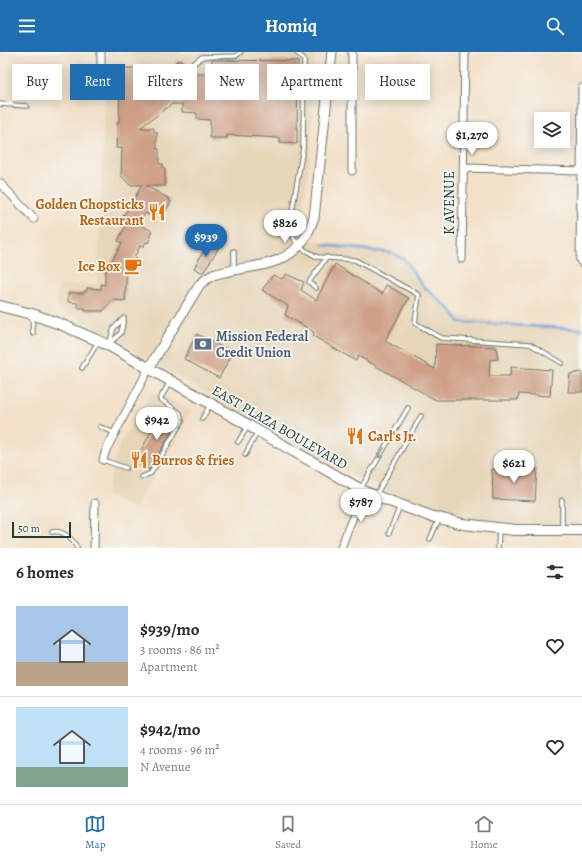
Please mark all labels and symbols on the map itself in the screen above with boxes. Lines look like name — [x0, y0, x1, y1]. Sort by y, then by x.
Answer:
pin: $1,270 — [439, 122, 505, 156]
street label: K AVENUE — [440, 171, 459, 235]
place label: Golden Chopsticks Restaurant — [35, 195, 144, 230]
restaurant icon: Golden Chopsticks Restaurant — [147, 202, 167, 222]
pin: $826 — [261, 210, 309, 244]
pin: $939 — [182, 224, 230, 258]
cafe icon: Ice Box — [123, 256, 143, 276]
place label: Ice Box — [78, 257, 120, 276]
place label: Mission Federal Credit Union — [216, 327, 308, 362]
bank icon: Mission Federal Credit Union — [193, 334, 213, 354]
street label: EAST PLAZA BOULEVARD — [208, 381, 351, 474]
pin: $942 — [133, 407, 181, 441]
restaurant icon: Carl's Jr. — [345, 426, 365, 446]
place label: Carl's Jr. — [368, 427, 416, 446]
one-way arrow — [377, 447, 385, 458]
restaurant icon: Burros & fries — [129, 450, 149, 470]
pin: $621 — [490, 450, 538, 484]
place label: Burros & fries — [152, 451, 235, 470]
pin: $787 — [337, 489, 385, 523]
scale bar — [12, 520, 71, 539]

